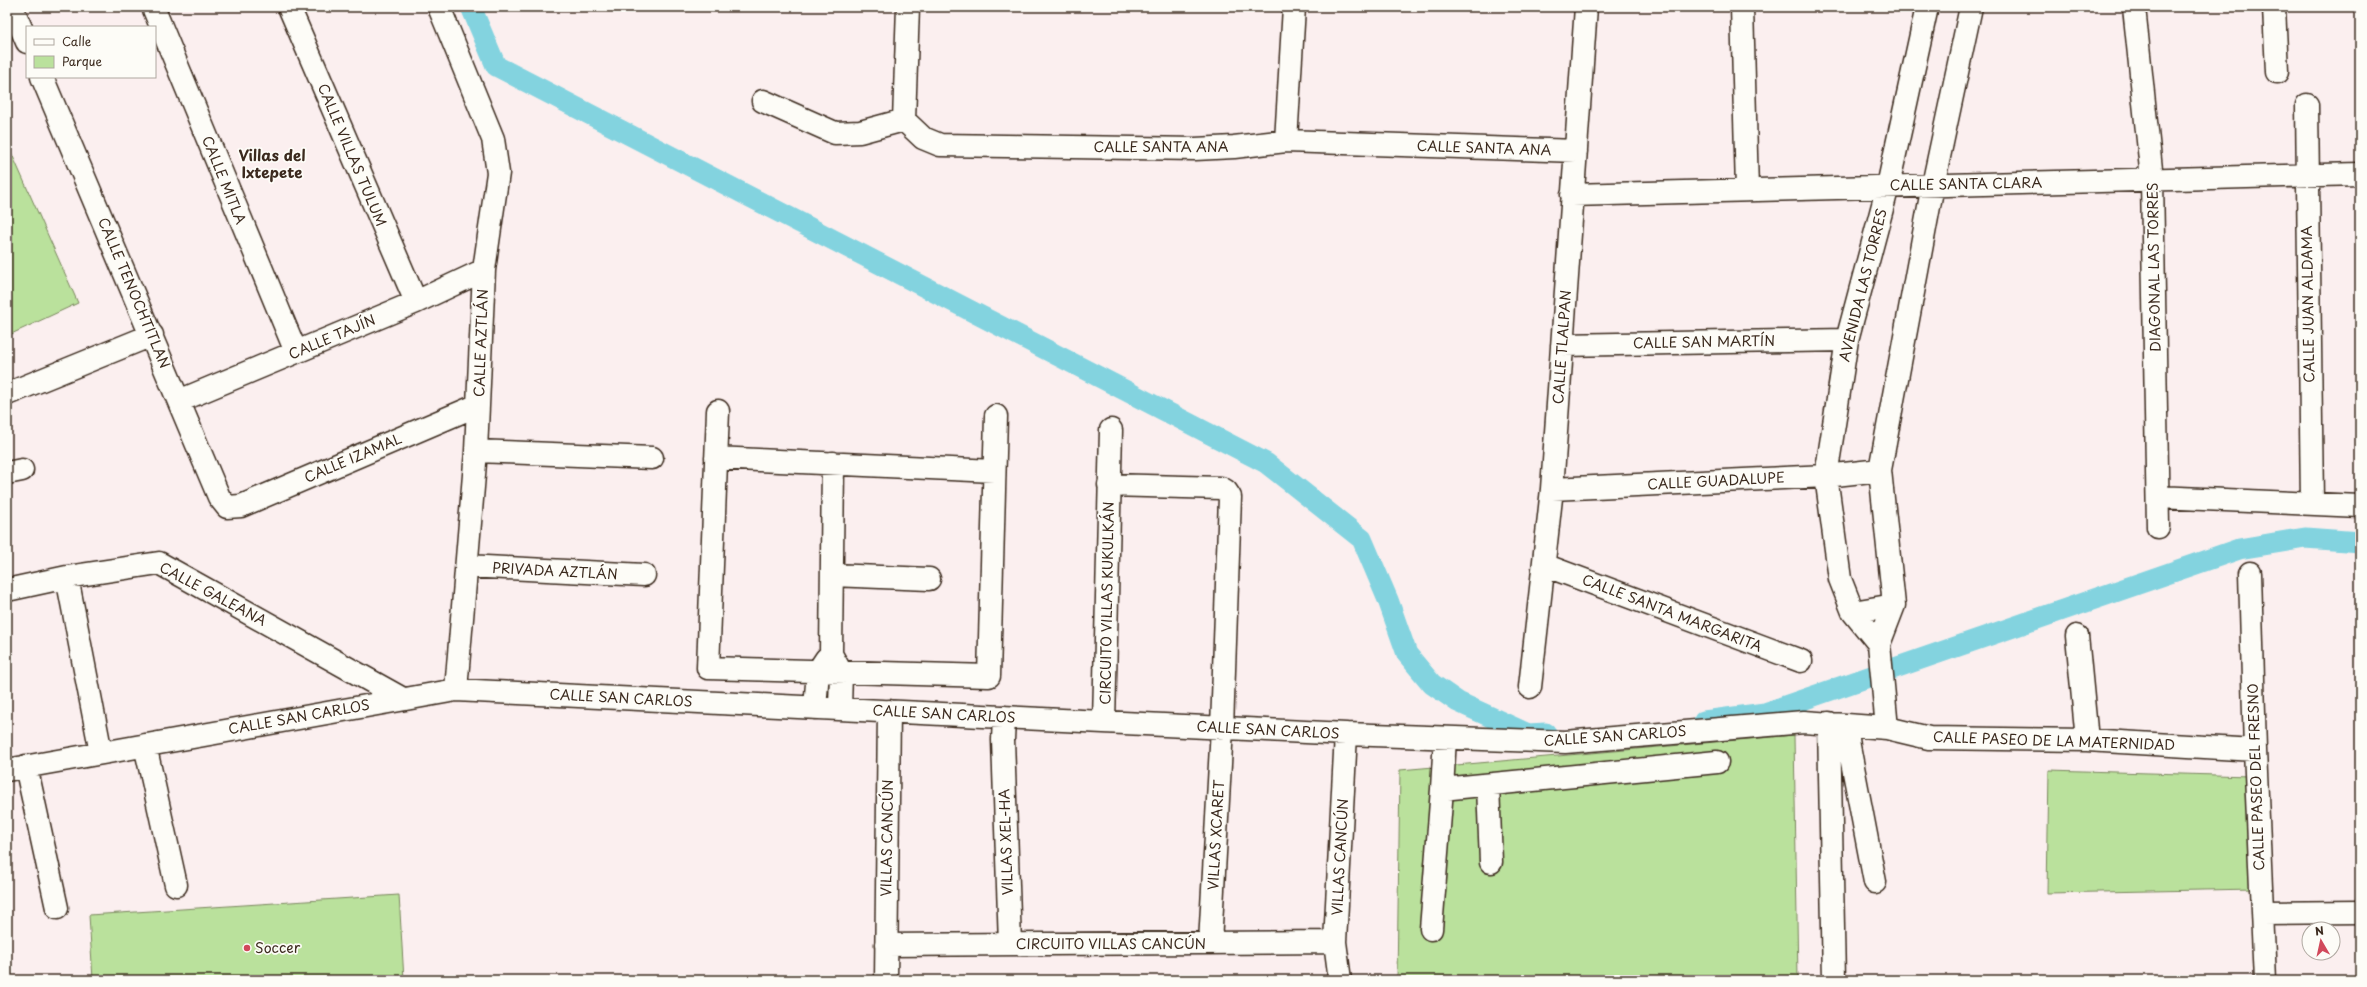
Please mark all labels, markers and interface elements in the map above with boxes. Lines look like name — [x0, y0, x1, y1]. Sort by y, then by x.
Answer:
legend — [26, 26, 156, 78]
text: Calle — [62, 32, 92, 50]
text: Parque — [62, 52, 102, 70]
street label: CALLE VILLAS TULUM — [313, 80, 392, 230]
street label: CALLE MITLA — [197, 132, 252, 228]
street label: CALLE SANTA ANA — [1416, 135, 1552, 160]
street label: CALLE SANTA ANA — [1094, 136, 1229, 157]
district label: Villas del Ixtepete — [238, 143, 306, 183]
street label: CALLE SANTA CLARA — [1890, 172, 2042, 195]
street label: DIAGONAL LAS TORRES — [2142, 182, 2165, 352]
street label: AVENIDA LAS TORRES — [1833, 206, 1892, 364]
street label: CALLE TENOCHTITLAN — [93, 214, 176, 372]
street label: CALLE JUAN ALDAMA — [2296, 225, 2319, 383]
street label: CALLE AZTLÁN — [468, 289, 493, 397]
street label: CALLE TLALPAN — [1547, 289, 1576, 405]
street label: CALLE TAJÍN — [285, 309, 379, 364]
street label: CALLE SAN MARTÍN — [1633, 330, 1775, 353]
street label: CALLE IZAMAL — [301, 428, 405, 488]
street label: CALLE GUADALUPE — [1647, 466, 1785, 495]
street label: CIRCUITO VILLAS KUKULKÁN — [1094, 501, 1119, 705]
street label: CALLE GALEANA — [156, 556, 271, 631]
street label: PRIVADA AZTLÁN — [492, 557, 618, 584]
street label: CALLE SANTA MARGARITA — [1579, 568, 1765, 657]
street label: CALLE SAN CARLOS — [549, 683, 693, 712]
street label: CALLE PASEO DEL FRESNO — [2242, 683, 2269, 871]
street label: CALLE SAN CARLOS — [227, 694, 371, 739]
street label: CALLE SAN CARLOS — [872, 699, 1016, 728]
street label: CALLE SAN CARLOS — [1196, 715, 1340, 744]
street label: CALLE SAN CARLOS — [1543, 720, 1687, 751]
street label: CALLE PASEO DE LA MATERNIDAD — [1932, 726, 2176, 755]
street label: VILLAS CANCÚN — [875, 779, 898, 897]
street label: VILLAS XCARET — [1202, 779, 1229, 891]
street label: VILLAS XEL-HA — [993, 788, 1018, 896]
street label: VILLAS CANCÚN — [1326, 798, 1353, 916]
north arrow — [2301, 921, 2341, 961]
text: N — [2314, 922, 2325, 940]
street label: CIRCUITO VILLAS CANCÚN — [1016, 933, 1206, 954]
place label: Soccer — [255, 937, 301, 958]
marker: Soccer — [242, 943, 252, 953]

